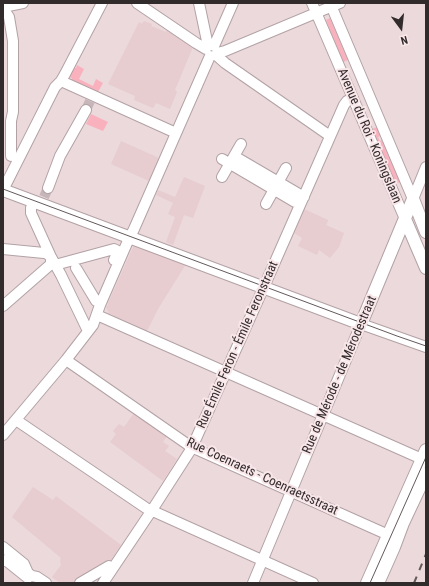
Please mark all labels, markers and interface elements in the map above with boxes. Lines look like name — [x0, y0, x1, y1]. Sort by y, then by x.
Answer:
north arrow — [381, 8, 421, 48]
text: N — [399, 33, 409, 47]
street label: Avenue du Roi - Koningslaan — [334, 66, 404, 206]
street label: Rue Émile Feron - Émile Feronstraat — [194, 259, 282, 431]
street label: Rue de Mérode - de Mérodestraat — [300, 294, 380, 456]
street label: Rue Coenraets - Coenraetsstraat — [184, 435, 340, 519]

